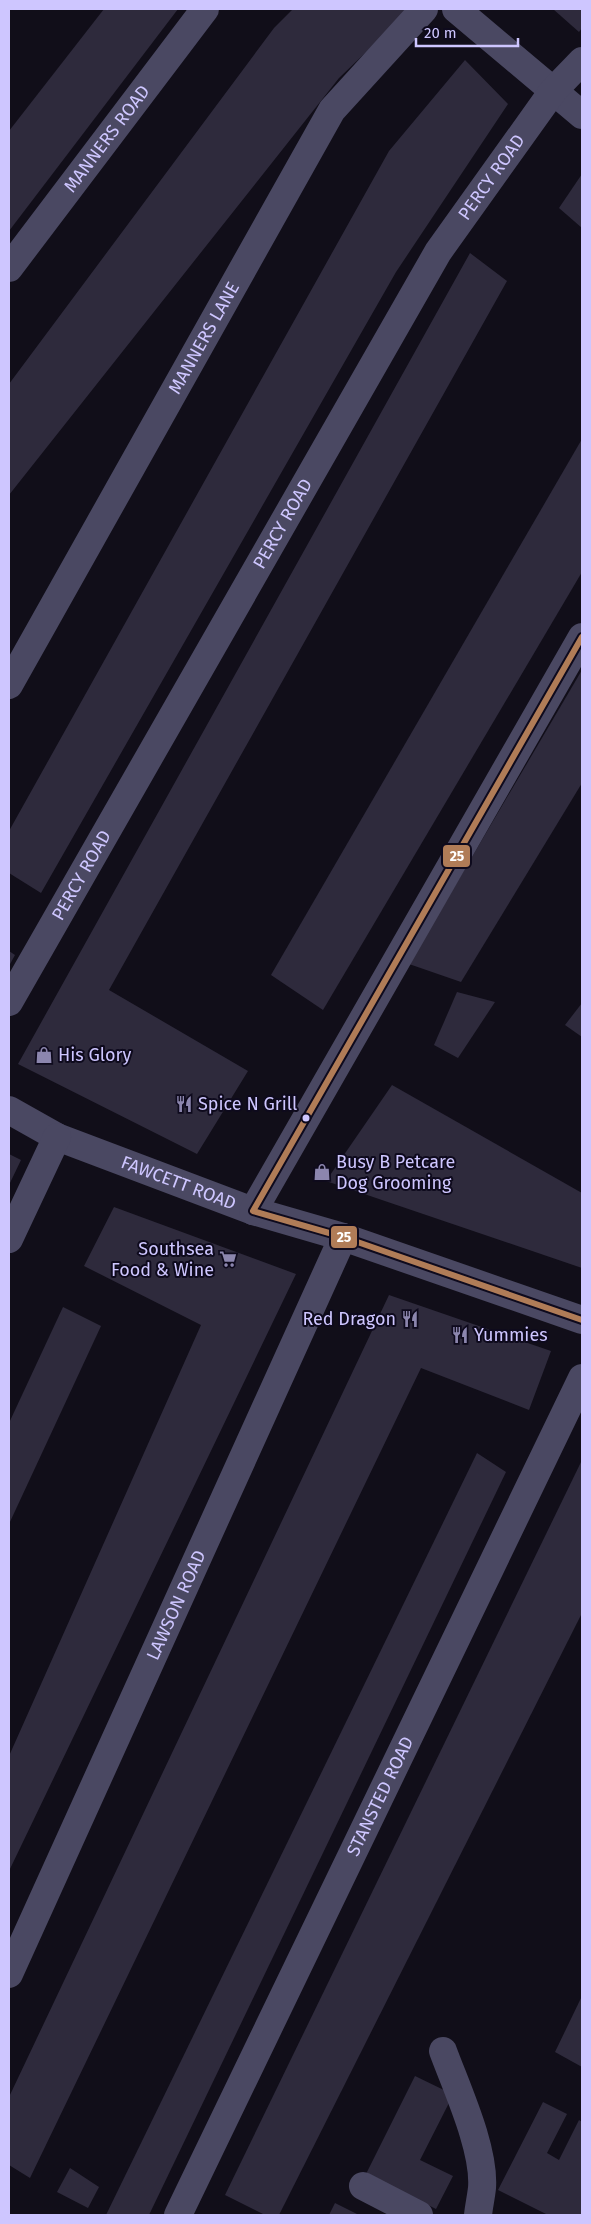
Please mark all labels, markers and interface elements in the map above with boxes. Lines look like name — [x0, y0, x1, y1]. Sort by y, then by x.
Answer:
scale bar — [416, 15, 518, 47]
text: 20 m — [424, 24, 457, 42]
street label: MANNERS ROAD — [59, 81, 154, 197]
street label: PERCY ROAD — [453, 130, 530, 224]
street label: MANNERS LANE — [164, 278, 244, 398]
street label: PERCY ROAD — [248, 475, 317, 573]
street label: PERCY ROAD — [47, 826, 116, 924]
line badge: 25 — [442, 844, 471, 868]
text: 25 — [450, 848, 465, 865]
place label: His Glory — [58, 1044, 131, 1066]
shop icon: His Glory — [34, 1045, 54, 1065]
place label: Spice N Grill — [198, 1093, 297, 1115]
restaurant icon: Spice N Grill — [174, 1094, 194, 1114]
unlabelled marker — [301, 1113, 311, 1123]
street label: FAWCETT ROAD — [118, 1151, 239, 1215]
place label: Busy B Petcare Dog Grooming — [336, 1151, 455, 1194]
shop icon: Busy B Petcare Dog Grooming — [312, 1162, 332, 1182]
line badge: 25 — [330, 1225, 358, 1249]
text: 25 — [337, 1229, 352, 1246]
place label: Southsea Food & Wine — [111, 1238, 214, 1281]
supermarket icon: Southsea Food & Wine — [218, 1249, 238, 1269]
place label: Red Dragon — [302, 1308, 396, 1330]
restaurant icon: Red Dragon — [400, 1309, 420, 1329]
place label: Yummies — [474, 1324, 548, 1346]
restaurant icon: Yummies — [450, 1325, 470, 1345]
street label: LAWSON ROAD — [142, 1547, 211, 1664]
street label: STANSTED ROAD — [342, 1733, 418, 1860]

